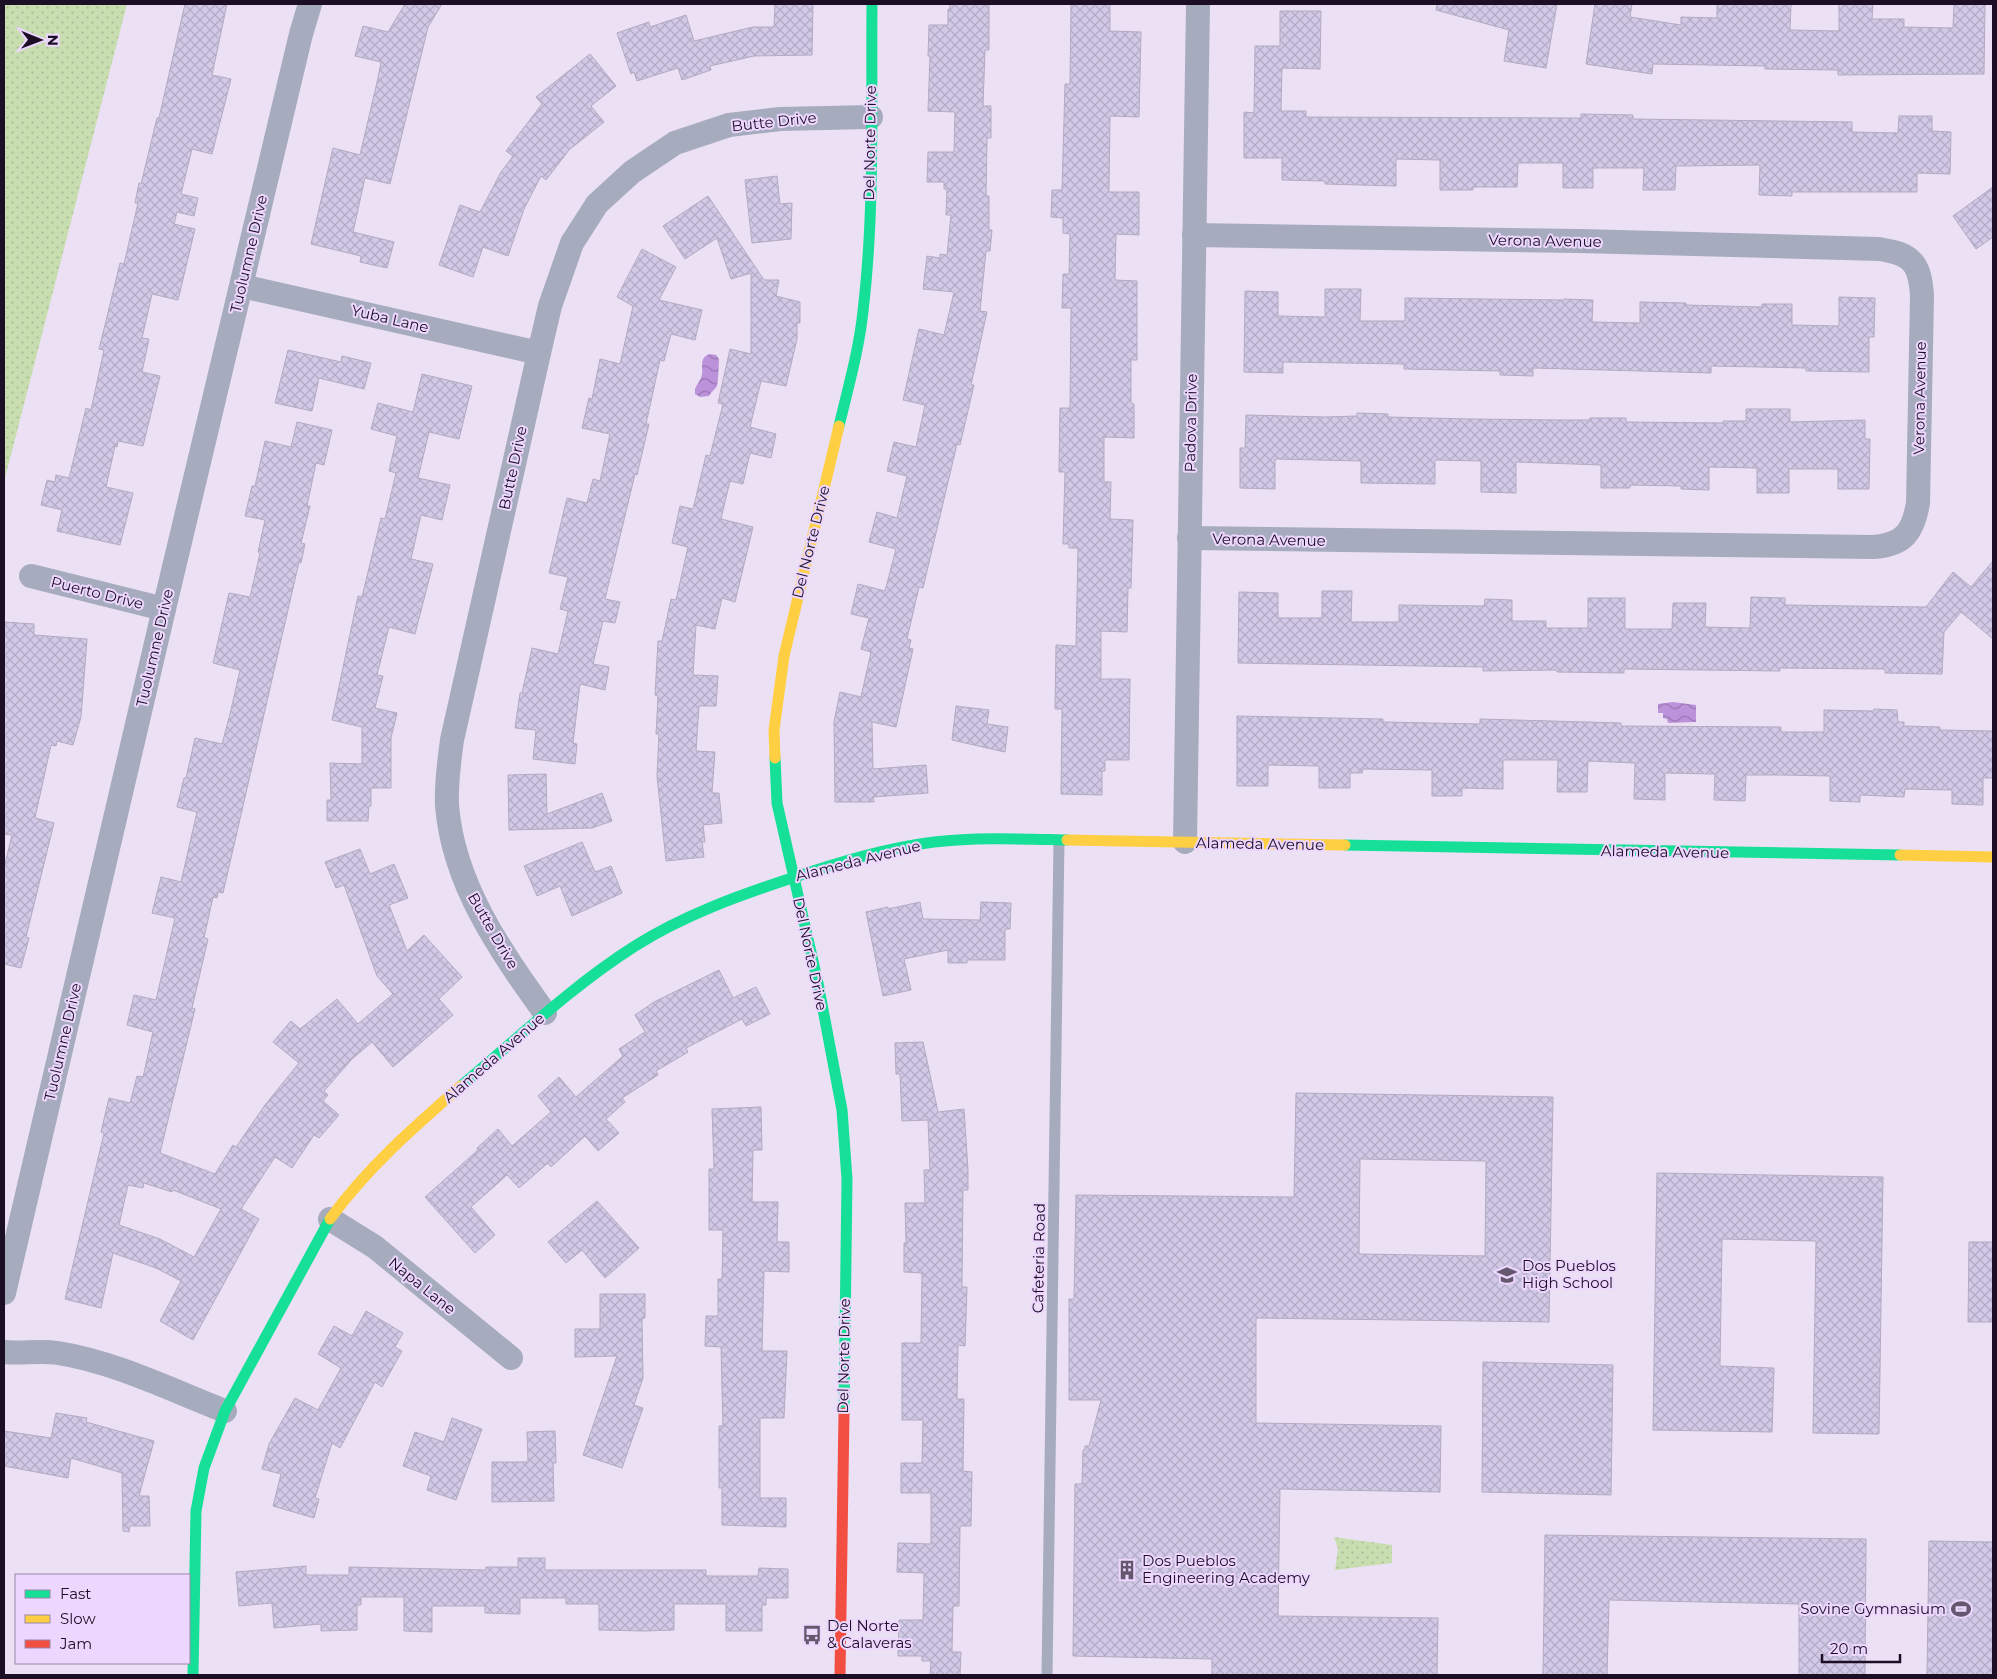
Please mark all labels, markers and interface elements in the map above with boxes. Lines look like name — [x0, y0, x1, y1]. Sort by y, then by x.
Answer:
north arrow — [15, 15, 65, 65]
text: N — [44, 34, 62, 46]
street label: Del Norte Drive — [859, 85, 880, 201]
street label: Butte Drive — [731, 108, 817, 135]
street label: Tuolumne Drive — [226, 193, 271, 315]
street label: Verona Avenue — [1488, 230, 1602, 251]
street label: Yuba Lane — [350, 300, 431, 337]
street label: Verona Avenue — [1909, 341, 1930, 455]
street label: Padova Drive — [1180, 374, 1201, 472]
street label: Butte Drive — [494, 424, 531, 512]
street label: Del Norte Drive — [787, 484, 834, 600]
street label: Verona Avenue — [1212, 529, 1326, 550]
street label: Puerto Drive — [49, 572, 145, 613]
street label: Tuolumne Drive — [132, 587, 177, 709]
street label: Alameda Avenue — [1196, 833, 1324, 854]
street label: Alameda Avenue — [793, 836, 922, 885]
street label: Alameda Avenue — [1601, 841, 1729, 862]
street label: Butte Drive — [464, 889, 523, 972]
street label: Del Norte Drive — [789, 896, 832, 1012]
street label: Tuolumne Drive — [40, 981, 85, 1103]
street label: Alameda Avenue — [439, 1008, 548, 1107]
street label: Cafeteria Road — [1028, 1203, 1049, 1313]
street label: Napa Lane — [385, 1253, 460, 1318]
place label: Dos Pueblos High School — [1522, 1256, 1616, 1292]
school or university icon: Dos Pueblos High School — [1496, 1264, 1518, 1286]
street label: Del Norte Drive — [833, 1298, 854, 1414]
place label: Dos Pueblos Engineering Academy — [1142, 1551, 1311, 1587]
building icon: Dos Pueblos Engineering Academy — [1116, 1559, 1138, 1581]
legend — [15, 1574, 190, 1664]
text: Fast — [60, 1584, 91, 1603]
sports icon: Sovine Gymnasium — [1950, 1598, 1972, 1620]
place label: Sovine Gymnasium — [1800, 1599, 1946, 1618]
text: Slow — [60, 1609, 96, 1628]
place label: Del Norte & Calaveras — [827, 1616, 912, 1652]
bus stop icon: Del Norte & Calaveras — [801, 1624, 823, 1646]
scale bar — [1822, 1632, 1900, 1664]
text: Jam — [59, 1634, 92, 1653]
text: 20 m — [1830, 1639, 1868, 1658]

